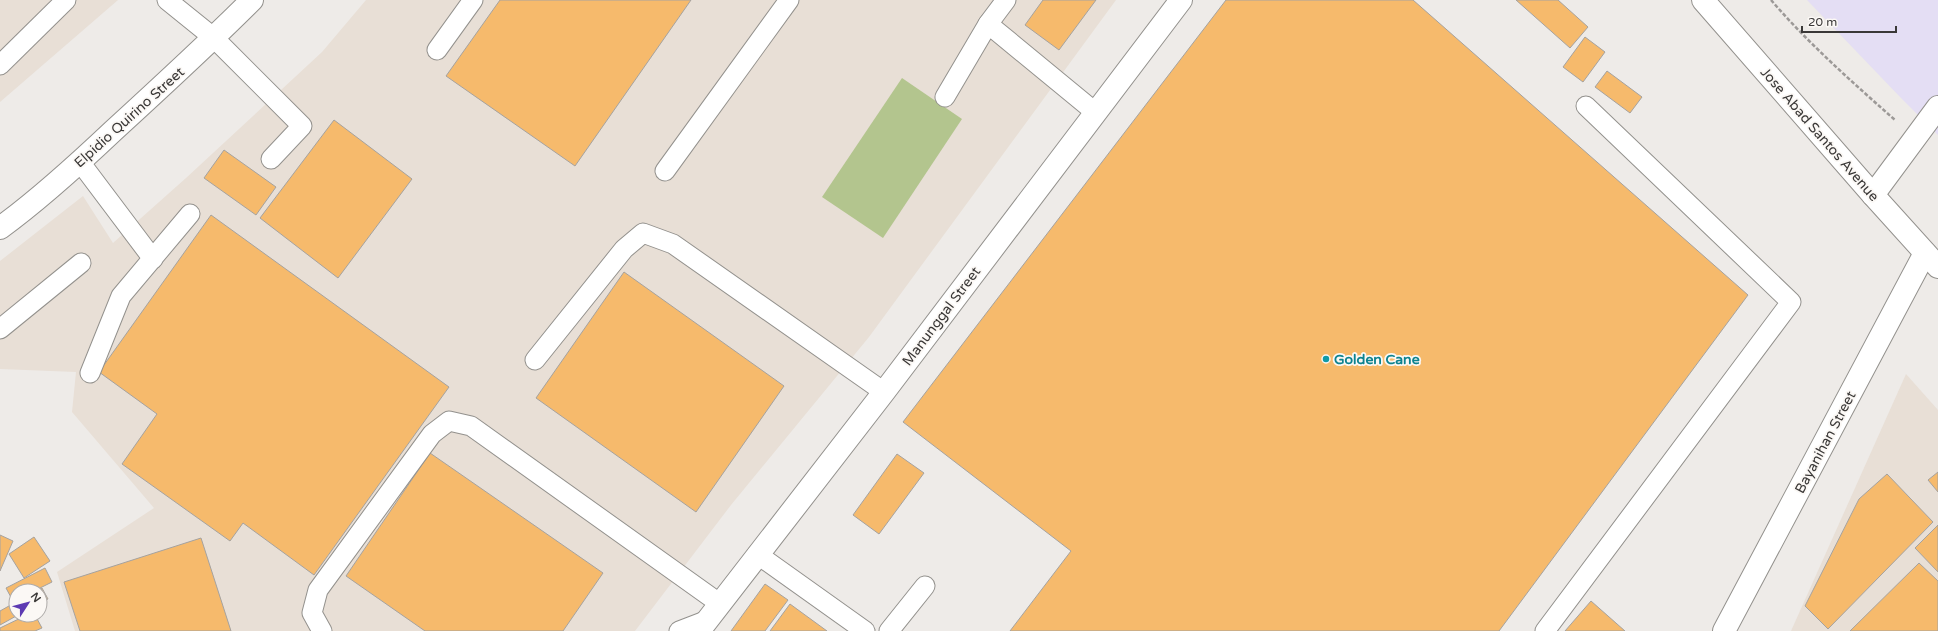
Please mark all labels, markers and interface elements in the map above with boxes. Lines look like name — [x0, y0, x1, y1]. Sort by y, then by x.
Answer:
scale bar — [1802, 8, 1896, 34]
text: 20 m — [1808, 15, 1837, 29]
street label: Elpidio Quirino Street — [71, 63, 188, 171]
street label: Jose Abad Santos Avenue — [1757, 64, 1882, 205]
street label: Manunggal Street — [899, 263, 985, 369]
place label: Golden Cane — [1334, 351, 1420, 368]
marker: Golden Cane — [1321, 354, 1331, 364]
street label: Bayanihan Street — [1791, 388, 1860, 496]
north arrow — [8, 583, 48, 623]
text: N — [28, 590, 44, 605]

